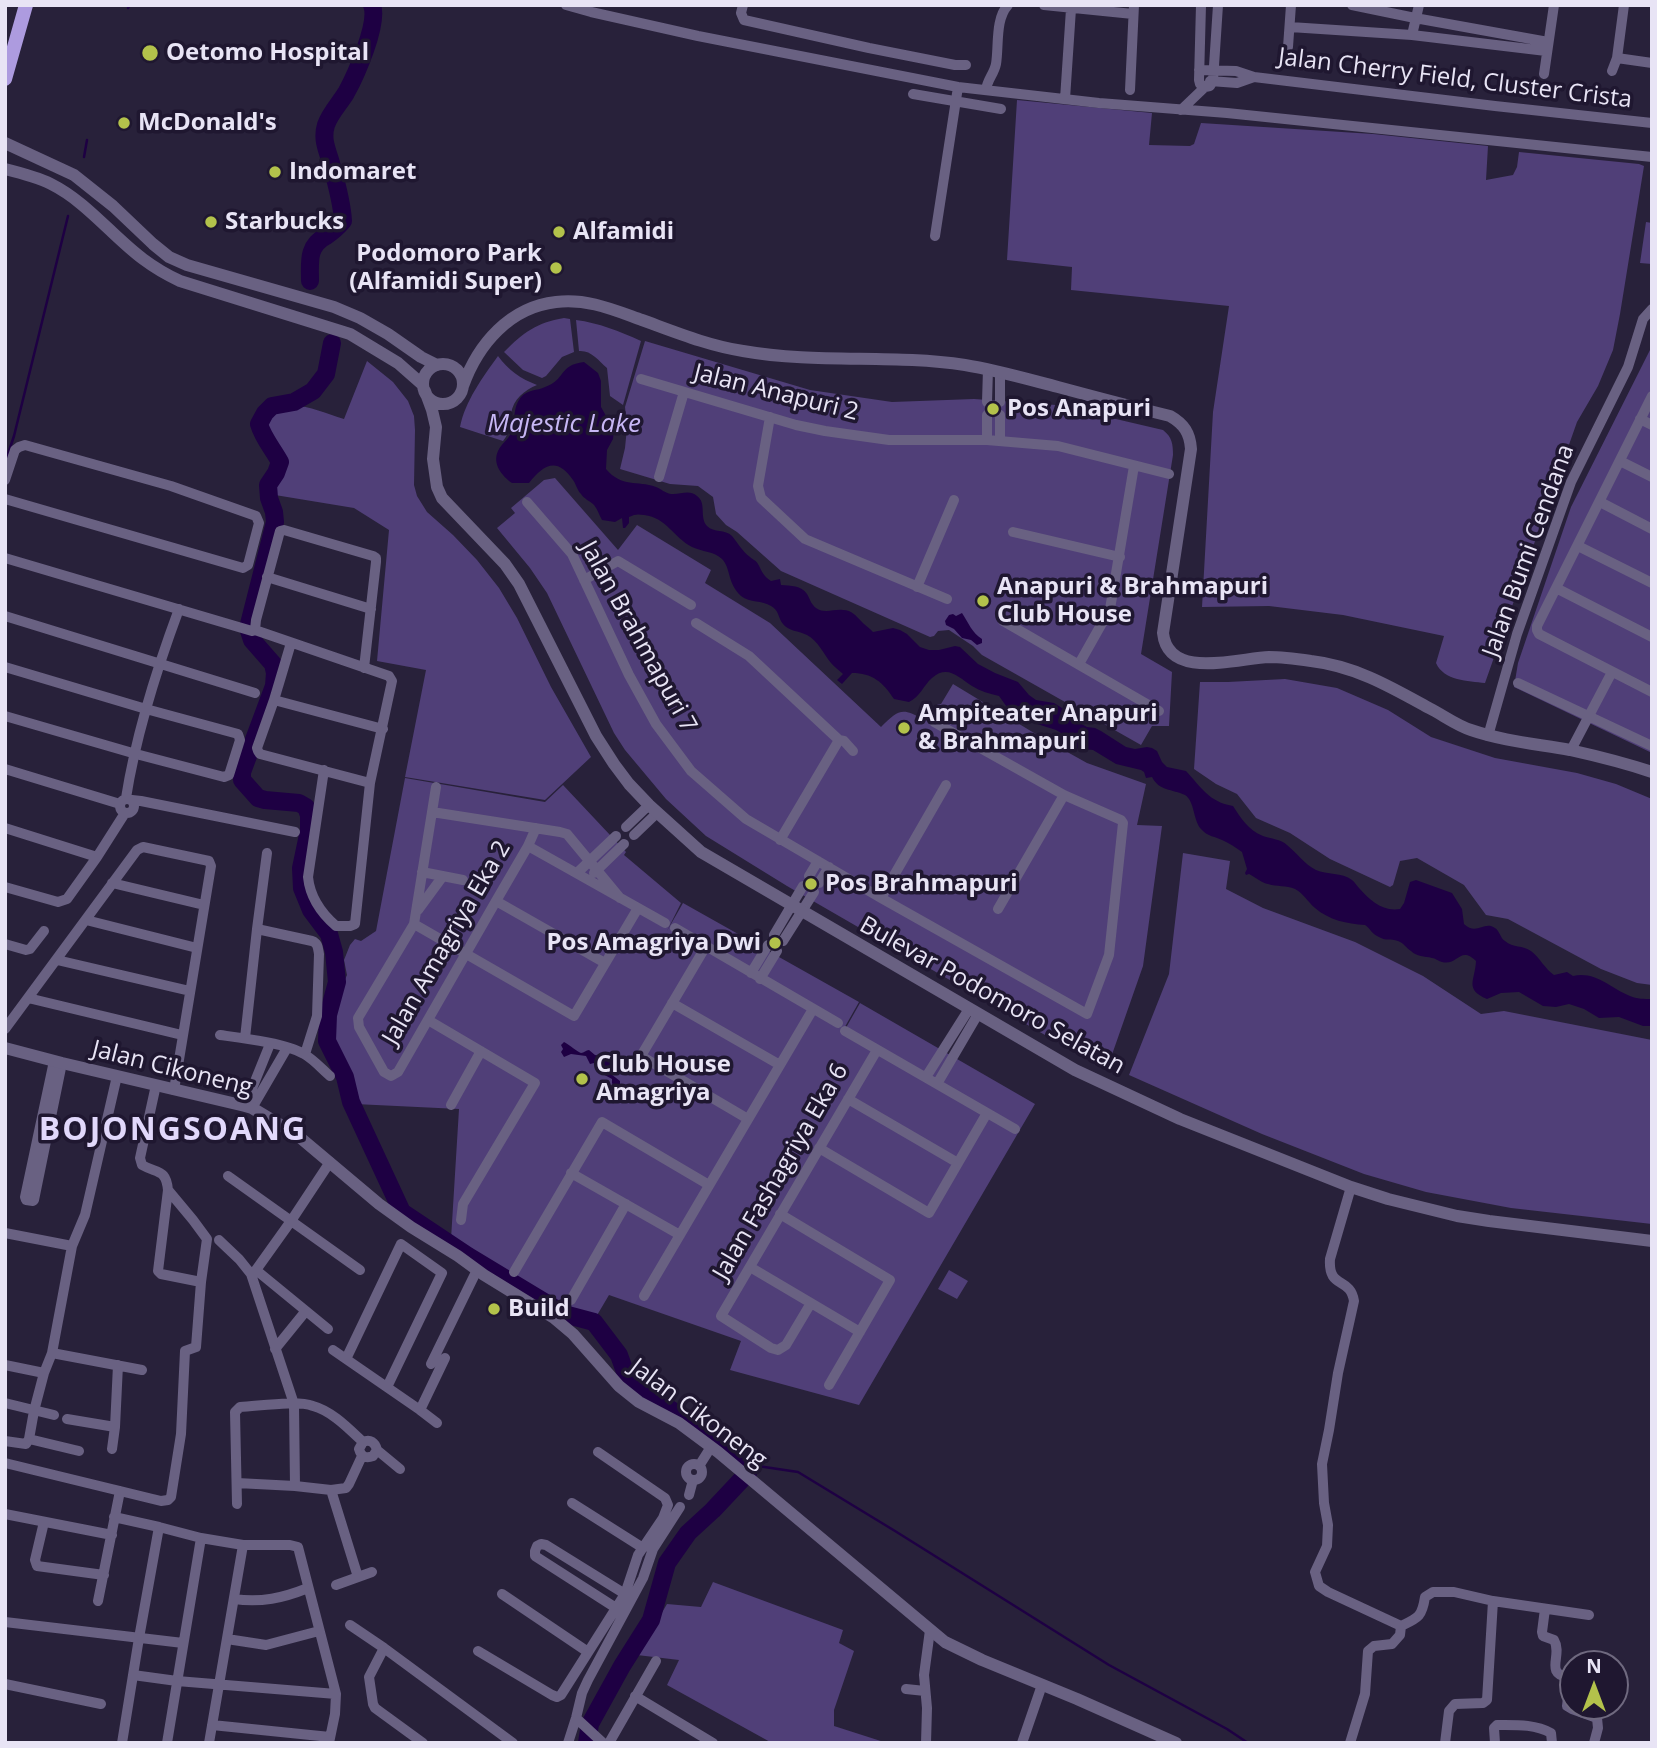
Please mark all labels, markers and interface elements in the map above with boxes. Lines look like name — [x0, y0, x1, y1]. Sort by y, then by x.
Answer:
place label: Oetomo Hospital — [166, 39, 369, 67]
marker: Oetomo Hospital — [140, 43, 160, 63]
street label: Jalan Cherry Field, Cluster Crista — [1277, 43, 1633, 115]
place label: McDonald's — [138, 109, 277, 137]
marker: McDonald's — [116, 115, 132, 131]
place label: Indomaret — [289, 158, 416, 186]
marker: Indomaret — [267, 164, 283, 180]
place label: Starbucks — [225, 208, 344, 236]
marker: Starbucks — [203, 214, 219, 230]
place label: Alfamidi — [573, 218, 674, 246]
marker: Alfamidi — [551, 224, 567, 240]
place label: Podomoro Park (Alfamidi Super) — [349, 240, 542, 296]
marker: Podomoro Park (Alfamidi Super) — [548, 260, 564, 276]
street label: Jalan Anapuri 2 — [691, 359, 861, 427]
place label: Pos Anapuri — [1007, 395, 1151, 423]
marker: Pos Anapuri — [985, 401, 1001, 417]
water label: Majestic Lake — [487, 409, 641, 441]
street label: Jalan Bumi Cendana — [1477, 441, 1581, 661]
street label: Jalan Brahmapuri 7 — [573, 536, 703, 738]
place label: Anapuri & Brahmapuri Club House — [997, 573, 1268, 629]
marker: Anapuri & Brahmapuri Club House — [975, 593, 991, 609]
place label: Ampiteater Anapuri & Brahmapuri — [918, 700, 1157, 756]
marker: Ampiteater Anapuri & Brahmapuri — [896, 720, 912, 736]
street label: Jalan Amagriya Eka 2 — [377, 836, 517, 1050]
place label: Pos Brahmapuri — [825, 870, 1018, 898]
marker: Pos Brahmapuri — [803, 876, 819, 892]
street label: Bulevar Podomoro Selatan — [854, 911, 1130, 1081]
place label: Pos Amagriya Dwi — [546, 929, 761, 957]
marker: Pos Amagriya Dwi — [767, 935, 783, 951]
street label: Jalan Cikoneng — [89, 1035, 255, 1103]
place label: Club House Amagriya — [596, 1051, 731, 1107]
street label: Jalan Fashagriya Eka 6 — [707, 1059, 855, 1285]
marker: Club House Amagriya — [574, 1071, 590, 1087]
district label: BOJONGSOANG — [40, 1112, 306, 1150]
place label: Build — [508, 1295, 570, 1323]
marker: Build — [486, 1301, 502, 1317]
street label: Jalan Cikoneng — [624, 1353, 772, 1475]
north arrow — [1559, 1650, 1629, 1720]
text: N — [1586, 1653, 1602, 1679]

